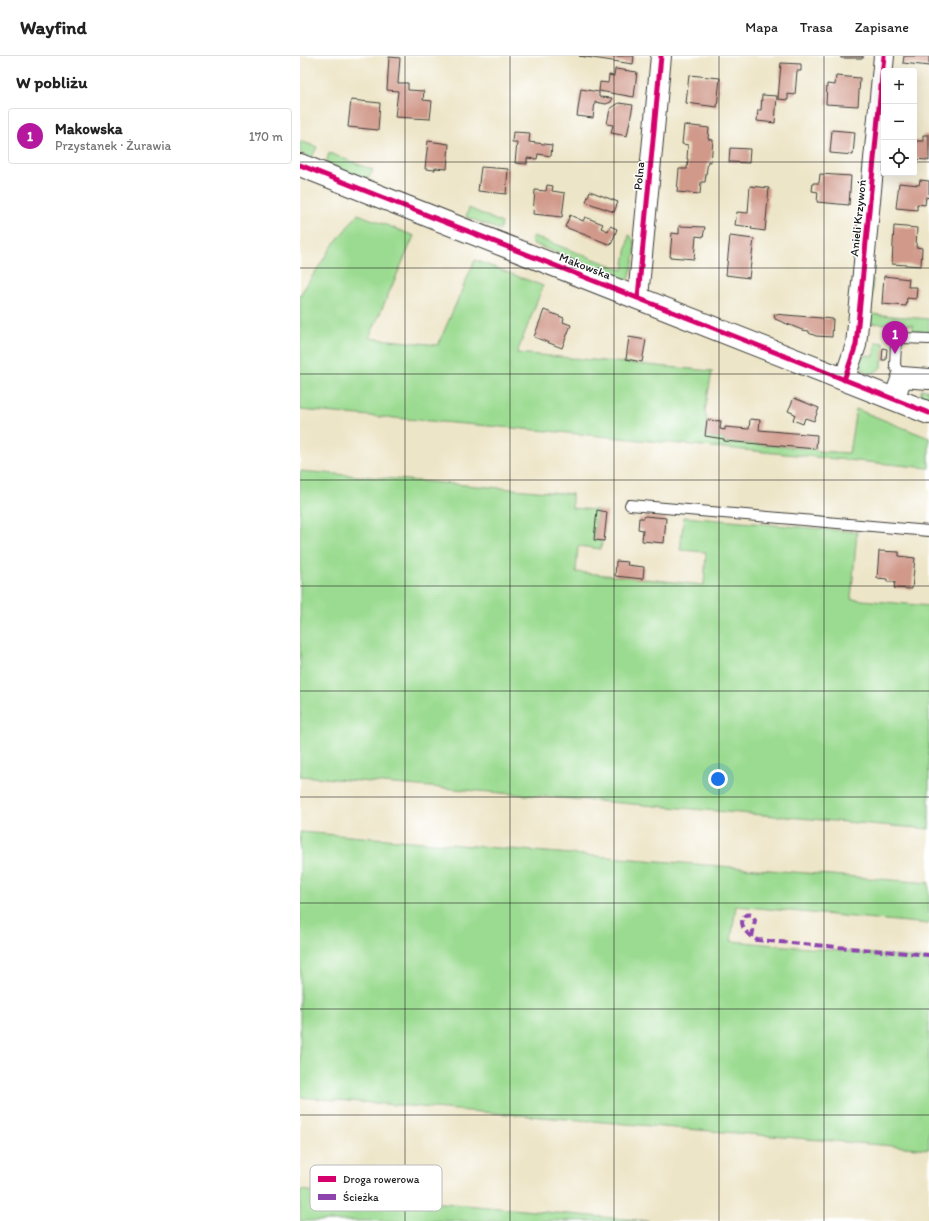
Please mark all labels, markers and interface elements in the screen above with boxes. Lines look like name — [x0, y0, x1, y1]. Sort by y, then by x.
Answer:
text: Wayfind — [20, 16, 87, 39]
text: Mapa — [745, 19, 778, 36]
text: Trasa — [800, 19, 833, 36]
text: Zapisane — [855, 19, 909, 36]
map controls — [881, 68, 917, 176]
button: + — [881, 68, 917, 104]
text: W pobliżu — [16, 72, 87, 92]
button: − — [881, 104, 917, 140]
text: Makowska — [55, 120, 123, 138]
text: 1 — [27, 129, 33, 144]
text: 170 m — [249, 129, 283, 144]
text: Przystanek · Żurawia — [55, 138, 171, 153]
button: locate — [881, 140, 917, 176]
street label: Polna — [631, 161, 647, 191]
street label: Anieli Krzywoń — [847, 179, 869, 257]
street label: Makowska — [557, 250, 613, 282]
pin: 1 — [882, 321, 908, 354]
your location — [708, 769, 728, 789]
legend — [310, 1165, 442, 1211]
text: Droga rowerowa — [343, 1173, 420, 1186]
text: Ścieżka — [343, 1191, 379, 1204]

